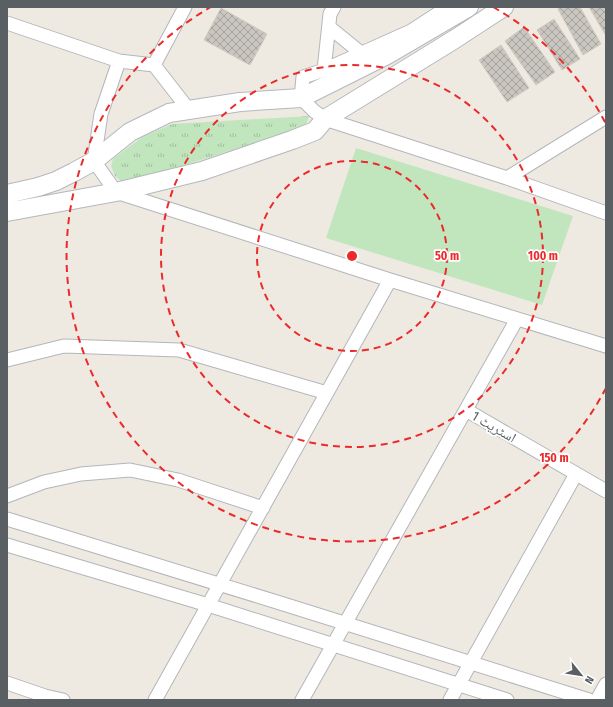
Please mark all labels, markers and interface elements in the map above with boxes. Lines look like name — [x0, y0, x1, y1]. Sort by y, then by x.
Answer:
centre of rings — [345, 249, 359, 263]
text: 50 m — [435, 249, 459, 263]
text: 100 m — [528, 249, 558, 263]
street label: اسٹریٹ 1 — [469, 408, 519, 446]
text: 150 m — [539, 451, 569, 465]
north arrow — [561, 655, 601, 695]
text: N — [582, 674, 597, 686]

